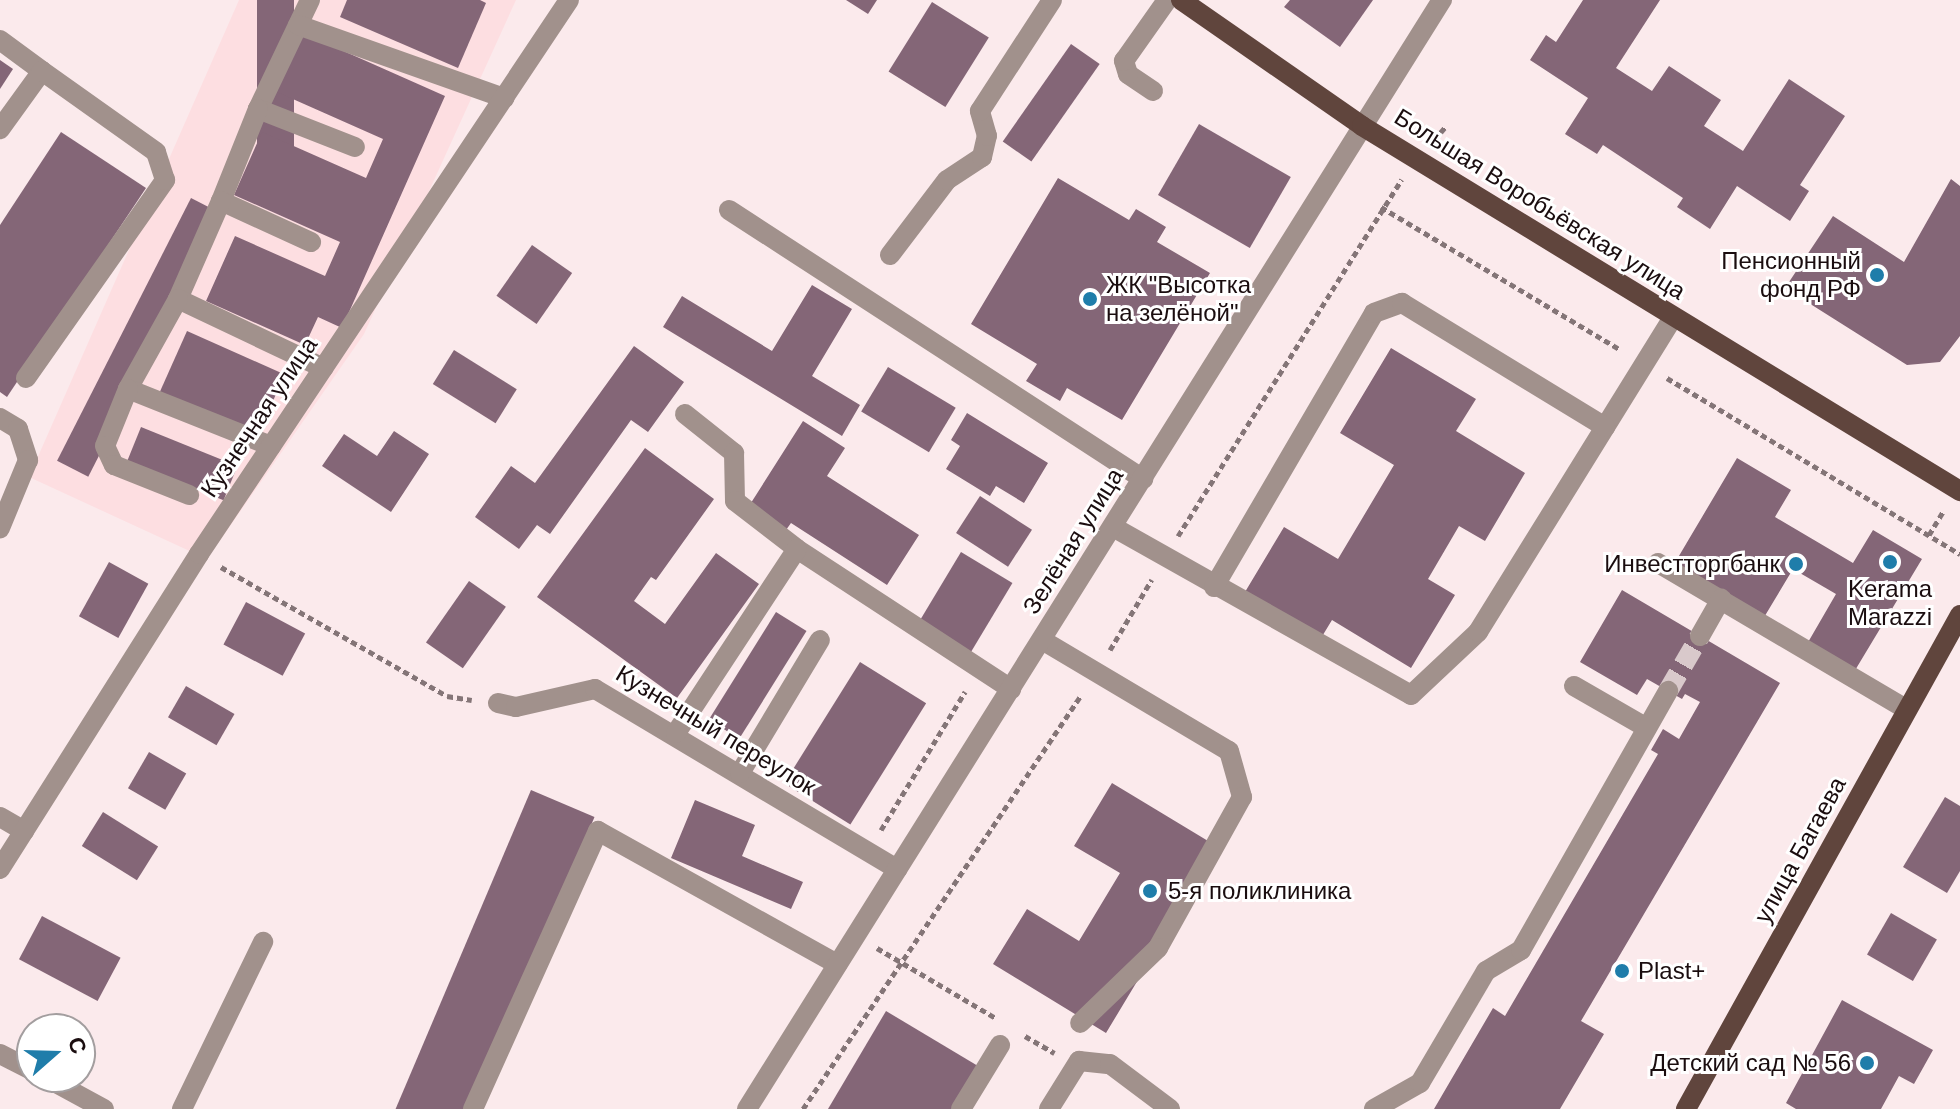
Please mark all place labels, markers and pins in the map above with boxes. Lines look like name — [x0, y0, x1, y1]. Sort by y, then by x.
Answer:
place label: Пенсионный фонд РФ — [1721, 247, 1861, 303]
marker: Пенсионный фонд РФ — [1868, 266, 1886, 284]
place label: ЖК "Высотка на зелёной" — [1106, 271, 1251, 327]
marker: ЖК "Высотка на зелёной" — [1081, 290, 1099, 308]
place label: Инвестторгбанк — [1604, 550, 1780, 578]
marker: Kerama Marazzi — [1881, 553, 1899, 571]
marker: Инвестторгбанк — [1787, 555, 1805, 573]
place label: Kerama Marazzi — [1848, 575, 1932, 631]
place label: 5-я поликлиника — [1168, 877, 1351, 905]
marker: 5-я поликлиника — [1139, 880, 1161, 902]
place label: Plast+ — [1638, 957, 1705, 985]
marker: Plast+ — [1613, 962, 1631, 980]
place label: Детский сад № 56 — [1650, 1049, 1851, 1077]
marker: Детский сад № 56 — [1858, 1054, 1876, 1072]

